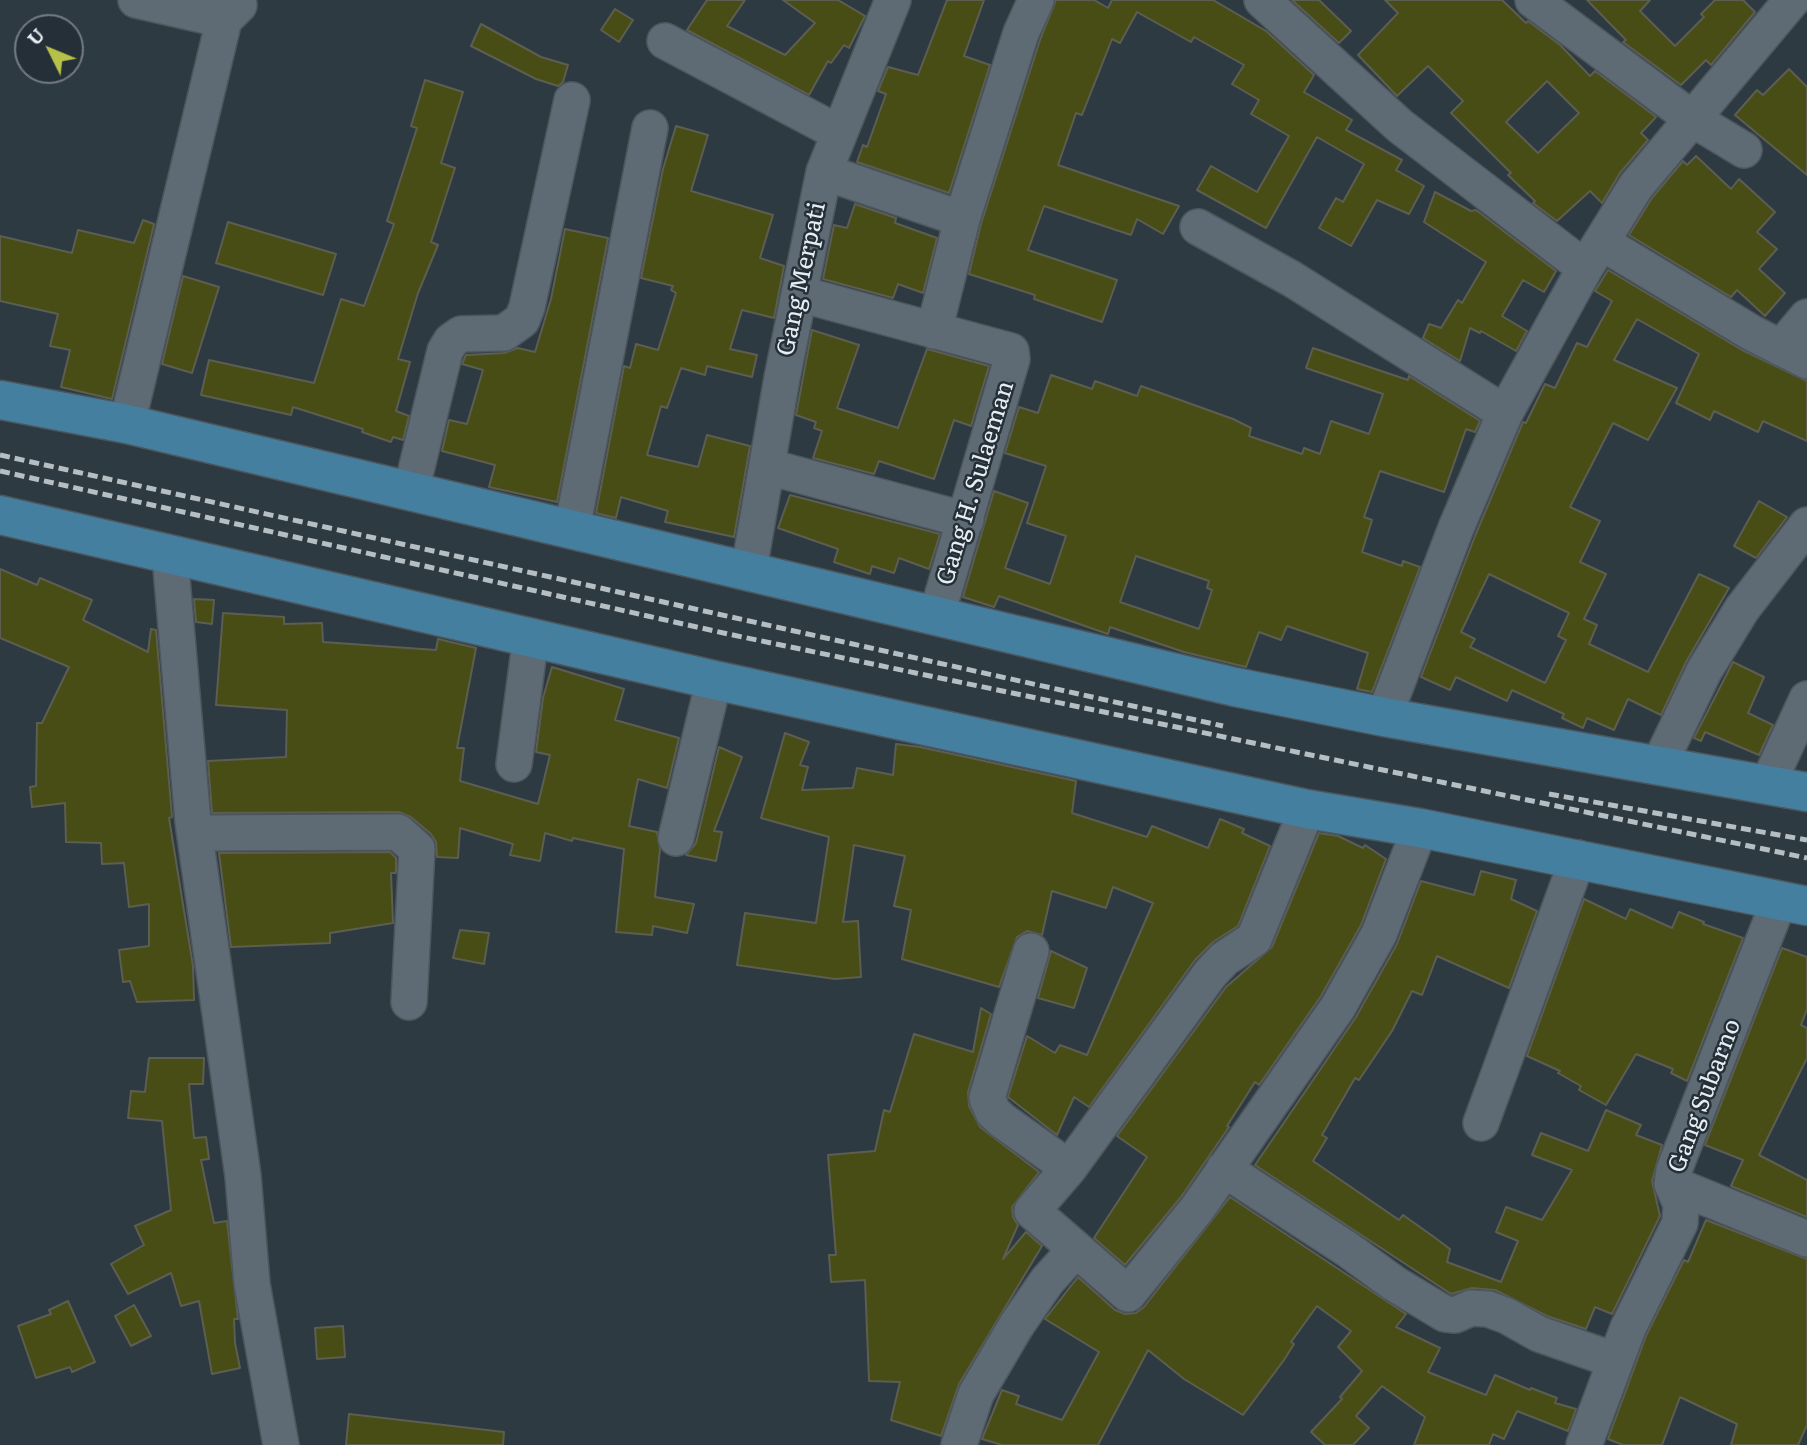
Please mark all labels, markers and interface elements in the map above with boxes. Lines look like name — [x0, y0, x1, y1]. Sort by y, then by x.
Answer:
north arrow — [14, 14, 84, 84]
text: U — [20, 21, 50, 51]
street label: Gang Merpati — [772, 199, 832, 359]
street label: Gang H. Sulaeman — [931, 377, 1021, 589]
street label: Gang Subarno — [1663, 1015, 1747, 1177]

